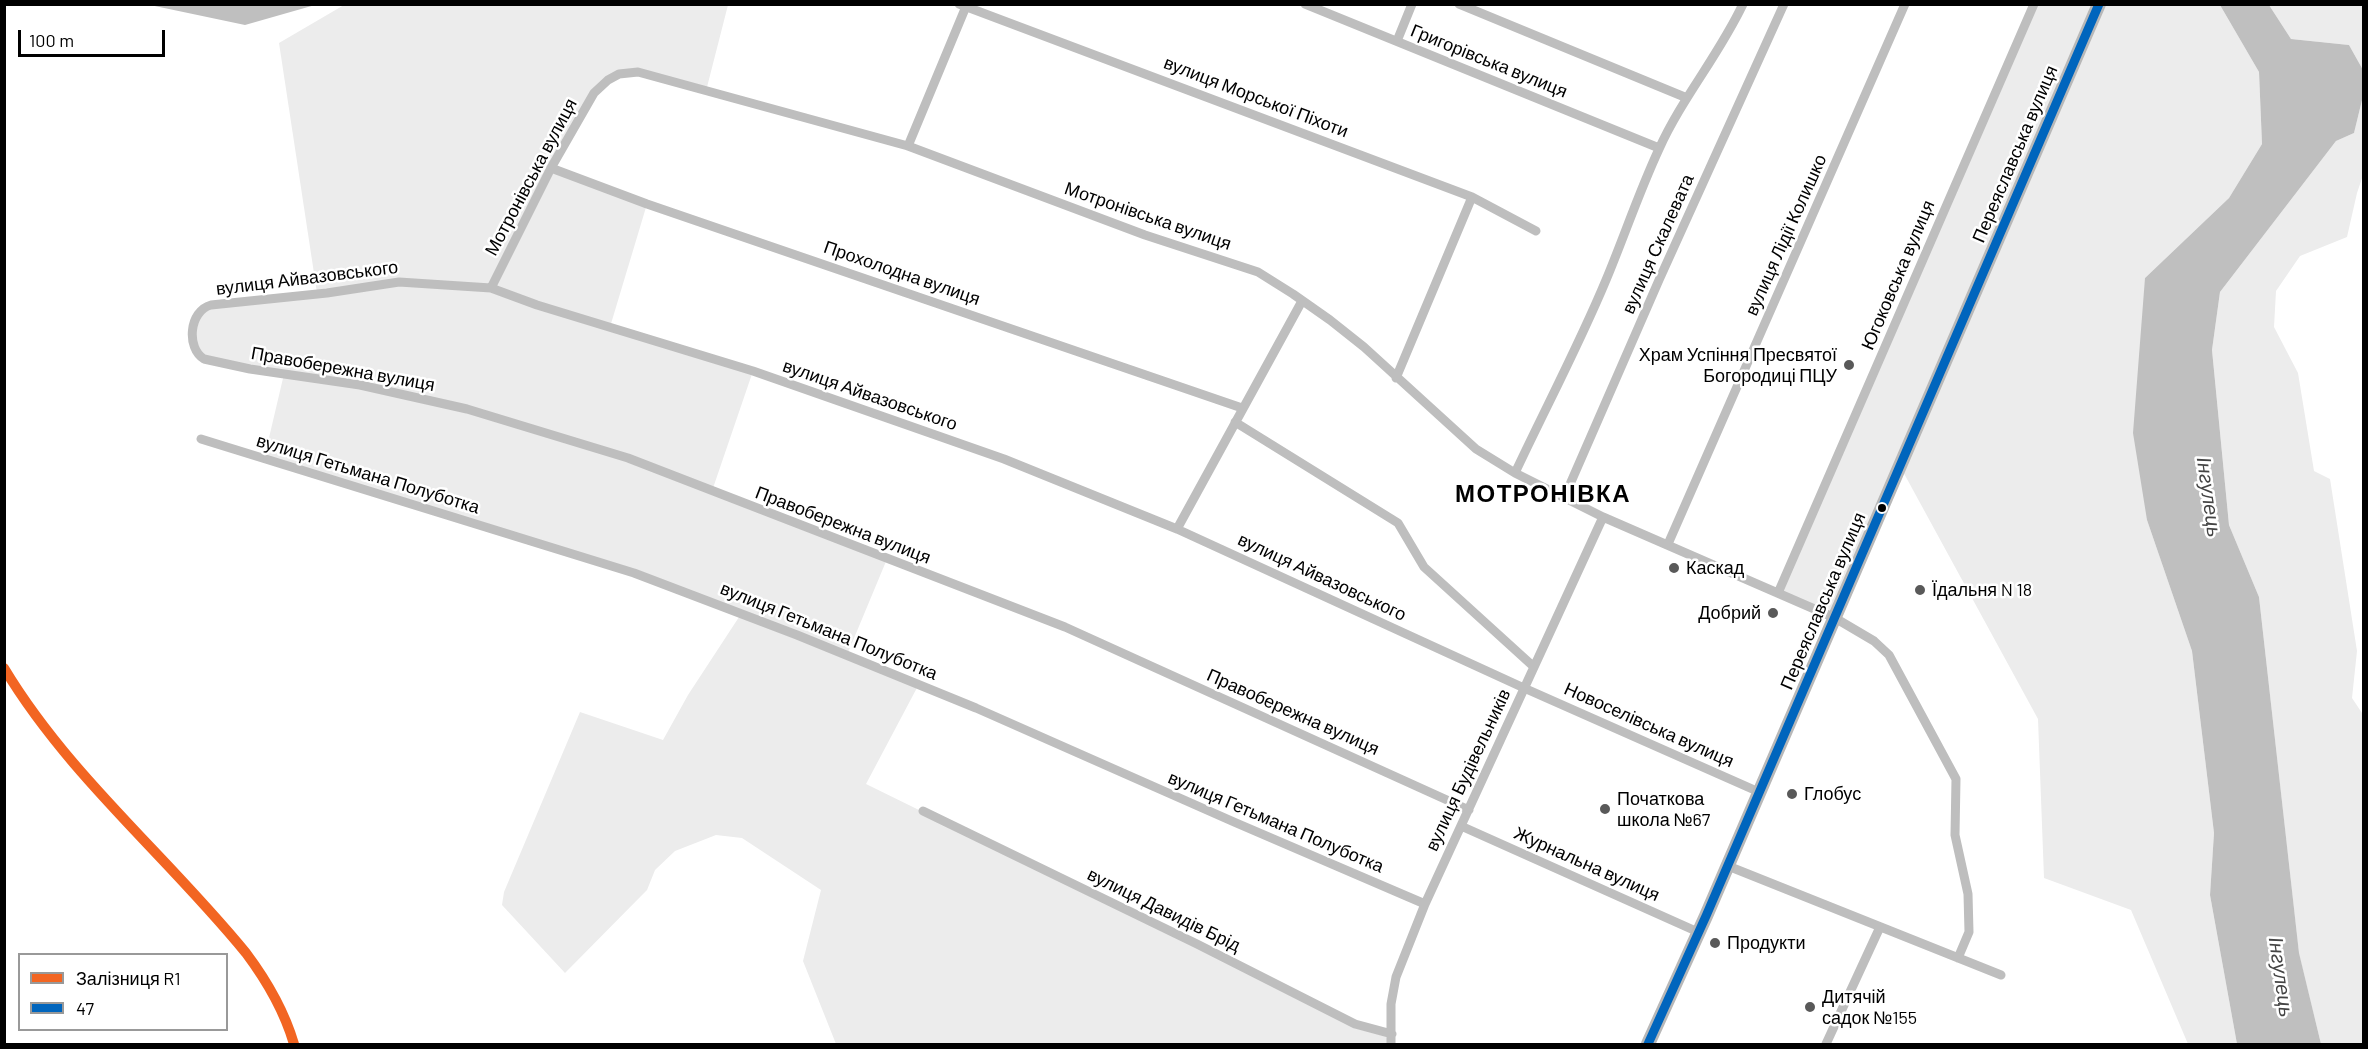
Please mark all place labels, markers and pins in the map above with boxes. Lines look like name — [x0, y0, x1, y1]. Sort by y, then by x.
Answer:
place label: Храм Успіння Пресвятої Богородиці ПЦУ — [1639, 344, 1837, 386]
marker: Храм Успіння Пресвятої Богородиці ПЦУ — [1842, 358, 1856, 372]
unlabelled marker — [1876, 502, 1888, 514]
place label: Каскад — [1686, 557, 1744, 579]
marker: Каскад — [1667, 561, 1681, 575]
place label: Їдальня N 18 — [1932, 579, 2032, 601]
marker: Їдальня N 18 — [1913, 583, 1927, 597]
place label: Добрий — [1698, 602, 1761, 624]
marker: Добрий — [1766, 606, 1780, 620]
place label: Глобус — [1804, 783, 1861, 805]
marker: Глобус — [1785, 787, 1799, 801]
place label: Початкова школа №67 — [1617, 788, 1710, 830]
marker: Початкова школа №67 — [1598, 802, 1612, 816]
place label: Продукти — [1727, 932, 1805, 954]
marker: Продукти — [1708, 936, 1722, 950]
place label: Дитячій садок №155 — [1822, 986, 1917, 1028]
marker: Дитячій садок №155 — [1803, 1000, 1817, 1014]

